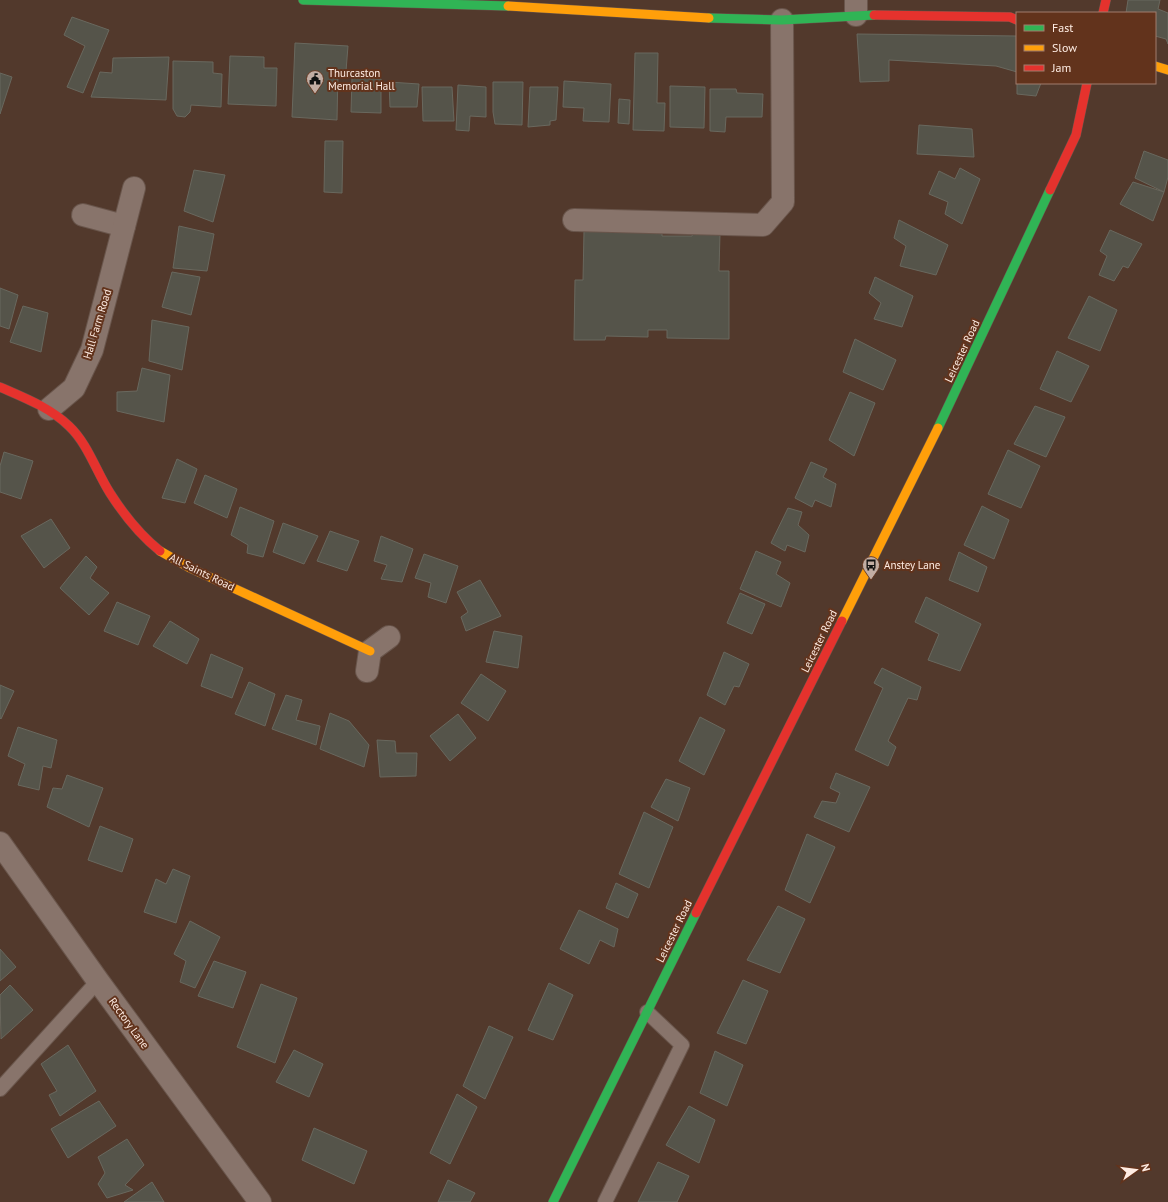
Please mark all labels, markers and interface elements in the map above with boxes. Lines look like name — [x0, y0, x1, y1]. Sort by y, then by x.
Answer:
legend — [1016, 12, 1156, 84]
text: Fast — [1052, 20, 1073, 35]
text: Slow — [1052, 40, 1077, 55]
text: Jam — [1051, 60, 1071, 75]
place label: Thurcaston Memorial Hall — [328, 66, 395, 93]
public building icon: Thurcaston Memorial Hall — [305, 69, 325, 94]
street label: Hall Farm Road — [80, 287, 114, 361]
street label: Leicester Road — [941, 317, 983, 385]
street label: All Saints Road — [167, 550, 237, 594]
bus stop icon: Anstey Lane — [861, 555, 881, 580]
place label: Anstey Lane — [884, 558, 941, 572]
street label: Leicester Road — [798, 607, 840, 674]
street label: Leicester Road — [653, 897, 695, 964]
street label: Rectory Lane — [106, 995, 153, 1052]
north arrow — [1116, 1150, 1156, 1190]
text: N — [1138, 1162, 1153, 1173]

